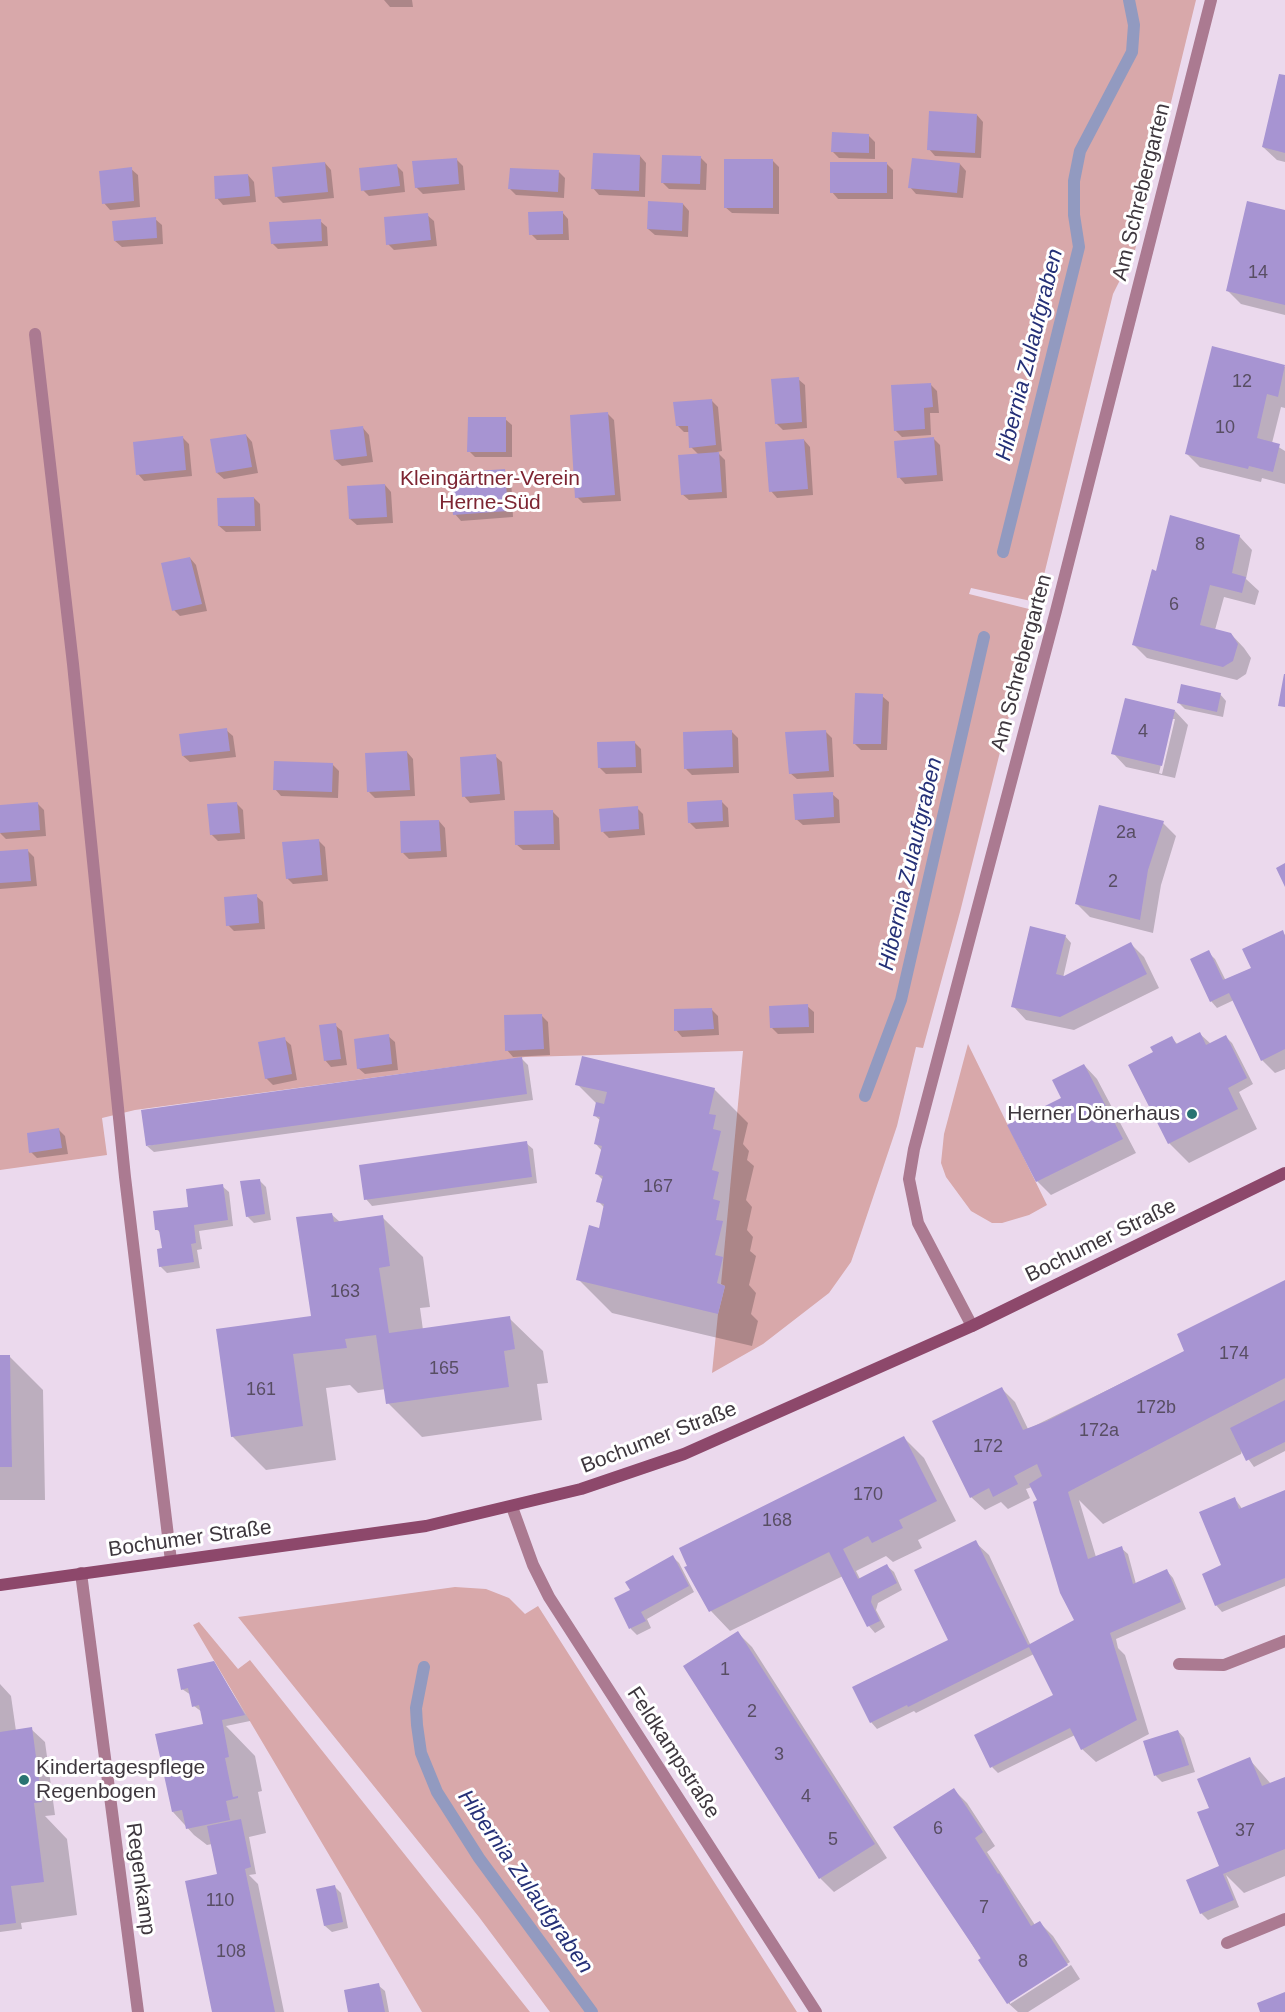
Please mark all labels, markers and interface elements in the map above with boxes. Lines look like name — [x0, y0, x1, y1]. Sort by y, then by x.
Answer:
street label: Am Schrebergarten — [1108, 101, 1176, 283]
water label: Hibernia Zulaufgraben — [991, 246, 1069, 464]
house number: 14 — [1248, 262, 1268, 284]
house number: 12 — [1232, 371, 1252, 393]
house number: 10 — [1215, 417, 1235, 439]
park label: Kleingärtner-Verein Herne-Süd — [400, 466, 580, 516]
house number: 8 — [1195, 534, 1205, 556]
street label: Am Schrebergarten — [986, 572, 1058, 754]
house number: 6 — [1169, 594, 1179, 616]
house number: 4 — [1138, 721, 1148, 743]
water label: Hibernia Zulaufgraben — [874, 755, 948, 973]
house number: 2a — [1116, 822, 1136, 844]
house number: 2 — [1108, 871, 1118, 893]
place label: Herner Dönerhaus — [1007, 1101, 1180, 1127]
marker: Herner Dönerhaus — [1185, 1107, 1199, 1121]
house number: 167 — [643, 1176, 673, 1198]
street label: Bochumer Straße — [1022, 1194, 1180, 1288]
house number: 163 — [330, 1281, 360, 1303]
house number: 174 — [1219, 1343, 1249, 1365]
house number: 165 — [429, 1358, 459, 1380]
house number: 161 — [246, 1379, 276, 1401]
street label: Bochumer Straße — [578, 1397, 740, 1479]
house number: 172b — [1136, 1397, 1176, 1419]
house number: 172a — [1079, 1420, 1119, 1442]
house number: 172 — [973, 1436, 1003, 1458]
house number: 170 — [853, 1484, 883, 1506]
house number: 168 — [762, 1510, 792, 1532]
street label: Bochumer Straße — [107, 1515, 273, 1563]
house number: 1 — [720, 1659, 730, 1681]
street label: Feldkampstraße — [621, 1683, 725, 1823]
house number: 2 — [747, 1701, 757, 1723]
house number: 3 — [774, 1744, 784, 1766]
place label: Kindertagespflege Regenbogen — [36, 1755, 205, 1805]
marker: Kindertagespflege Regenbogen — [17, 1773, 31, 1787]
water label: Hibernia Zulaufgraben — [452, 1785, 598, 1979]
house number: 4 — [801, 1786, 811, 1808]
house number: 6 — [933, 1818, 943, 1840]
house number: 37 — [1235, 1820, 1255, 1842]
street label: Regenkamp — [120, 1821, 160, 1937]
house number: 5 — [828, 1829, 838, 1851]
house number: 110 — [206, 1890, 234, 1912]
house number: 7 — [979, 1897, 989, 1919]
house number: 108 — [216, 1941, 246, 1963]
house number: 8 — [1018, 1951, 1028, 1973]

